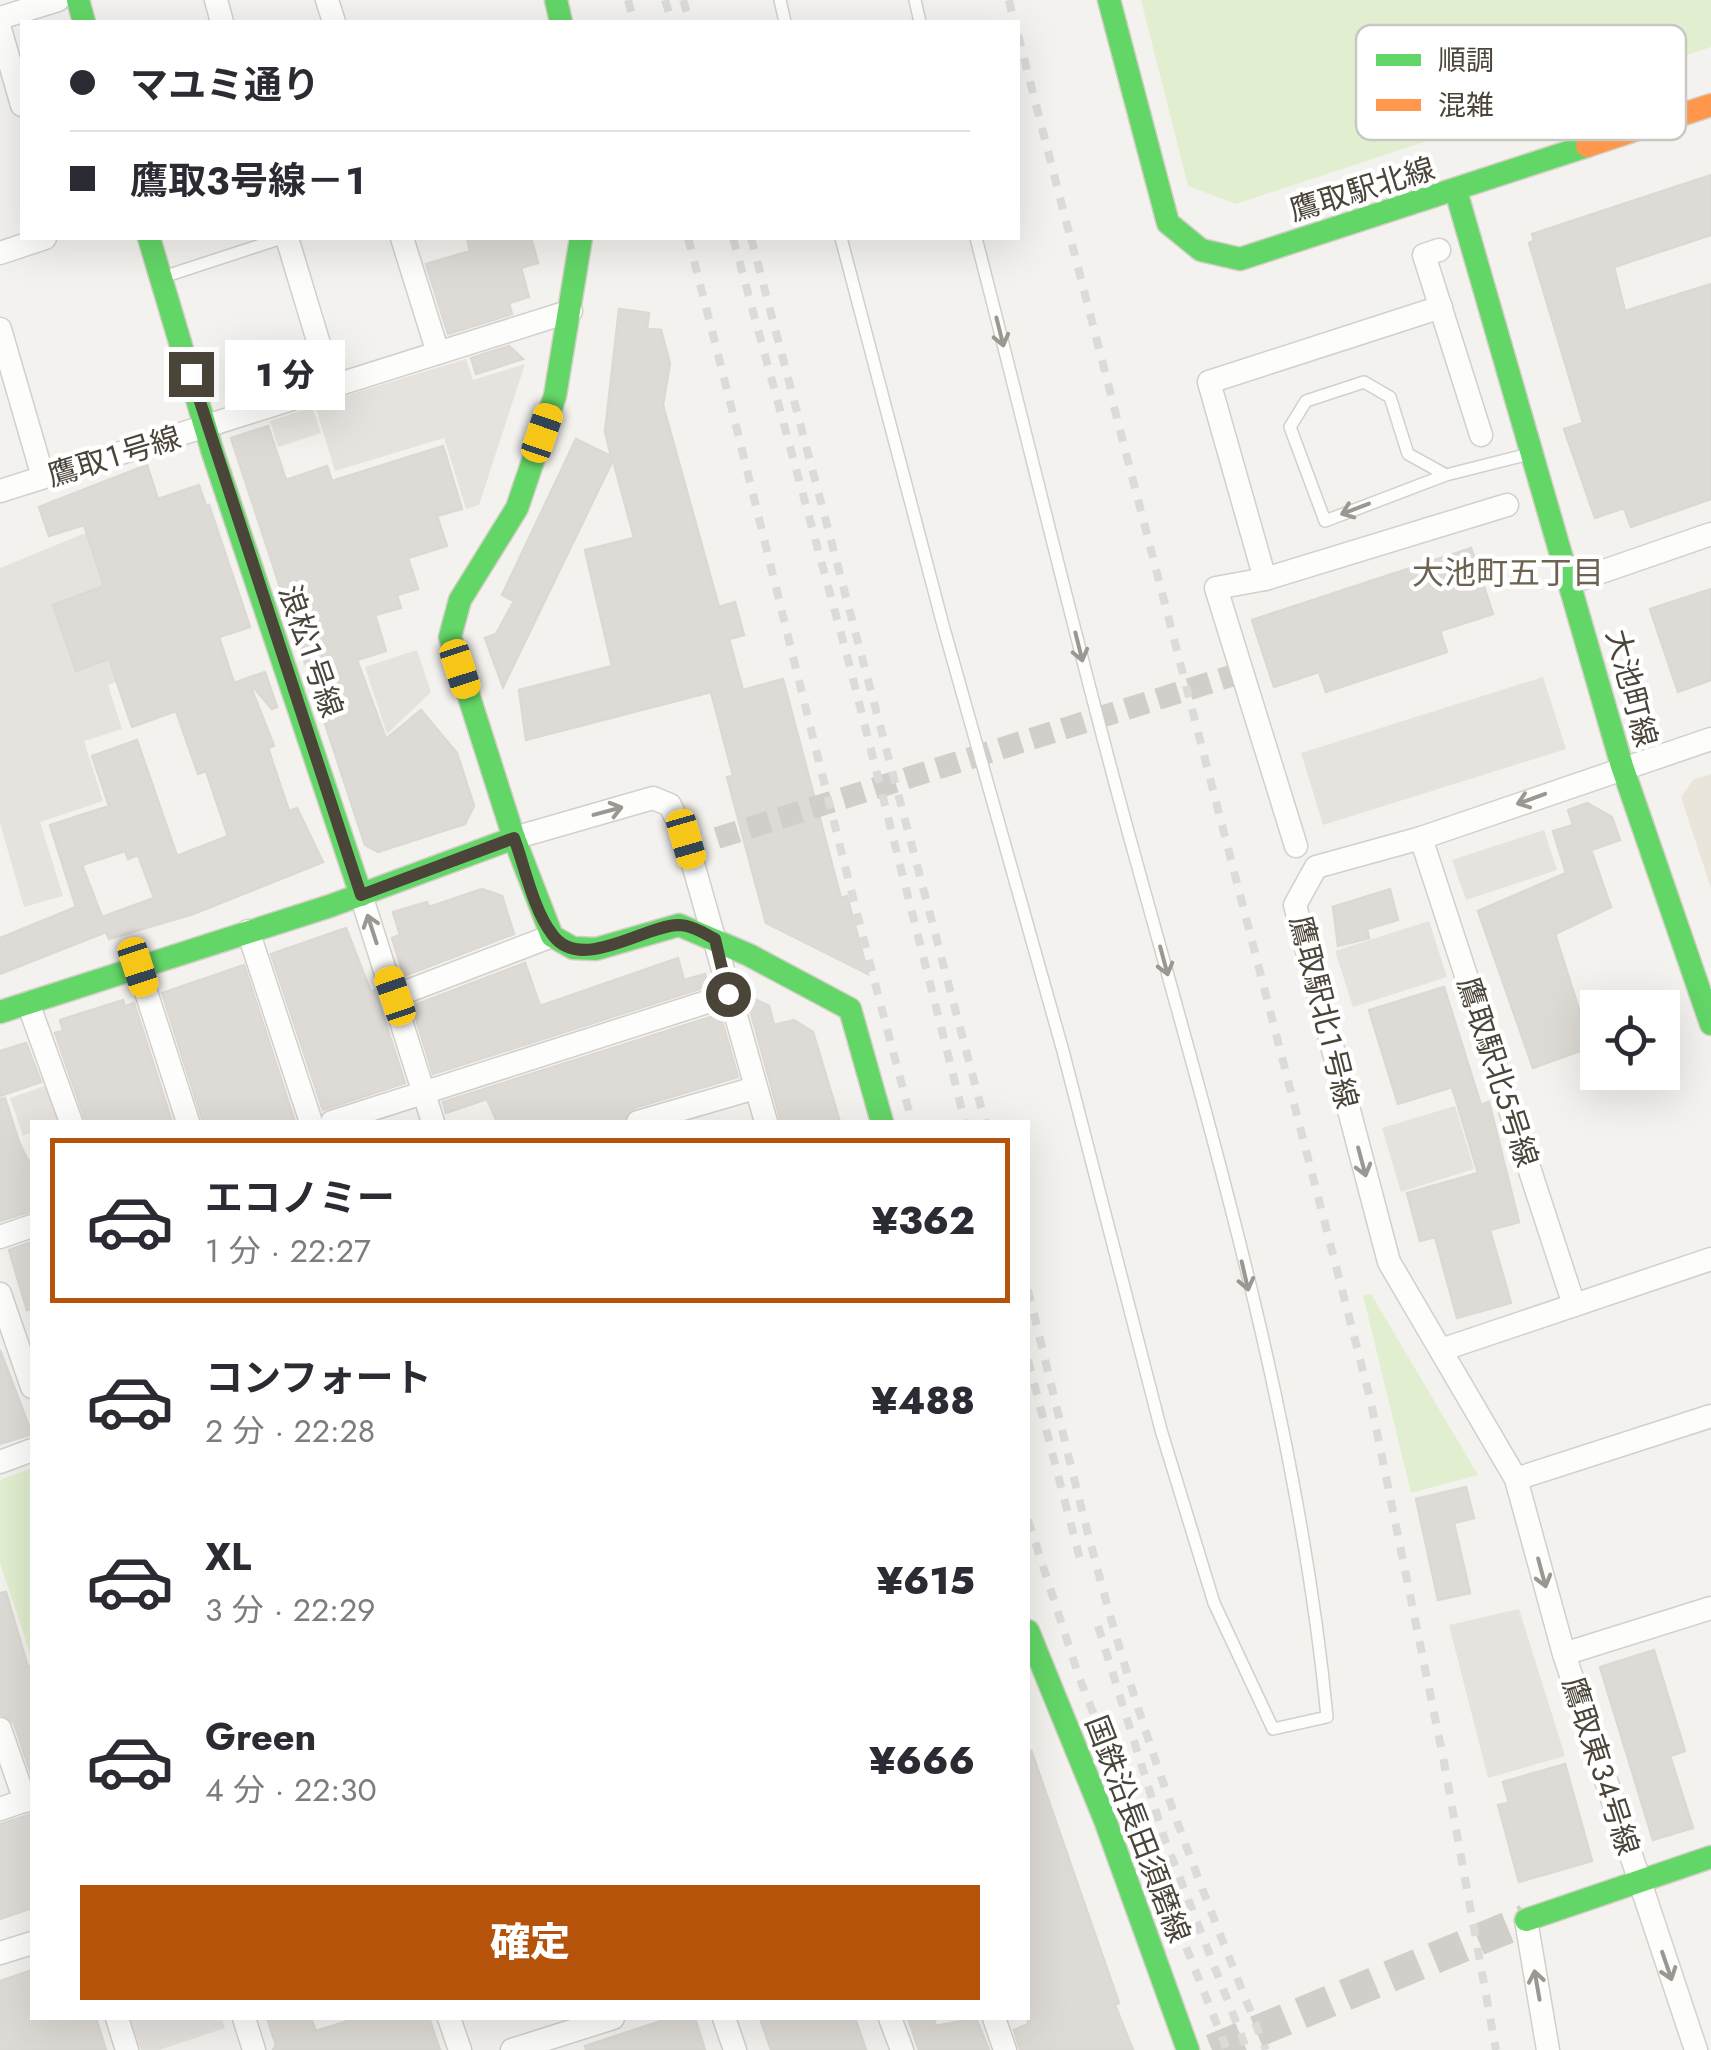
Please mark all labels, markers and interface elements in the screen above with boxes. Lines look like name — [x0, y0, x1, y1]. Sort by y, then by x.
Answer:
legend — [1356, 25, 1686, 140]
text: 順調 — [1438, 40, 1494, 81]
text: マユミ通り — [130, 57, 320, 112]
text: 混雑 — [1438, 85, 1494, 126]
street label: 鷹取駅北線 — [1284, 147, 1440, 231]
text: 鷹取３号線－１ — [130, 153, 368, 208]
one-way arrow — [992, 316, 1011, 347]
callout: 1 分 — [226, 339, 346, 409]
route end — [169, 352, 214, 397]
text: 1 分 — [256, 352, 314, 398]
car — [518, 400, 566, 466]
street label: 鷹取１号線 — [42, 415, 186, 497]
one-way arrow — [1340, 502, 1370, 520]
district label: 大池町五丁目 — [1412, 550, 1604, 596]
street label: 浪松１号線 — [268, 579, 354, 723]
street label: 大池町線 — [1596, 624, 1668, 752]
one-way arrow — [1071, 630, 1089, 662]
car — [436, 636, 484, 702]
one-way arrow — [1515, 792, 1547, 810]
one-way arrow — [591, 800, 623, 819]
car — [663, 806, 709, 872]
street label: 鷹取駅北１号線 — [1279, 911, 1369, 1113]
one-way arrow — [362, 914, 380, 946]
car — [114, 934, 162, 1000]
one-way arrow — [1155, 945, 1174, 976]
car — [371, 963, 419, 1029]
street label: 鷹取駅北５号線 — [1447, 971, 1549, 1173]
route start — [706, 972, 751, 1017]
map controls — [1580, 990, 1680, 1090]
button: locate — [1580, 990, 1680, 1090]
one-way arrow — [1354, 1146, 1373, 1177]
text: エコノミー — [205, 1170, 395, 1225]
icon: car — [85, 1176, 175, 1266]
text: ¥362 — [872, 1193, 975, 1248]
text: 1 分 · 22:27 — [205, 1228, 371, 1274]
one-way arrow — [1237, 1259, 1255, 1291]
text: コンフォート — [205, 1350, 432, 1405]
icon: car — [85, 1356, 175, 1446]
text: ¥488 — [871, 1373, 975, 1428]
text: 2 分 · 22:28 — [205, 1408, 375, 1454]
text: XL — [205, 1529, 251, 1584]
icon: car — [85, 1536, 175, 1626]
text: ¥615 — [877, 1553, 975, 1608]
one-way arrow — [1534, 1557, 1552, 1588]
text: 3 分 · 22:29 — [205, 1587, 376, 1633]
street label: 鷹取東３４号線 — [1552, 1671, 1650, 1861]
text: Green — [205, 1709, 316, 1764]
street label: 国鉄沿長田須磨線 — [1075, 1709, 1201, 1949]
icon: car — [85, 1716, 175, 1806]
text: ¥666 — [869, 1733, 975, 1788]
text: 4 分 · 22:30 — [205, 1767, 377, 1813]
button: 確定 — [80, 1885, 980, 2000]
one-way arrow — [1660, 1950, 1678, 1982]
one-way arrow — [1527, 1969, 1546, 2002]

